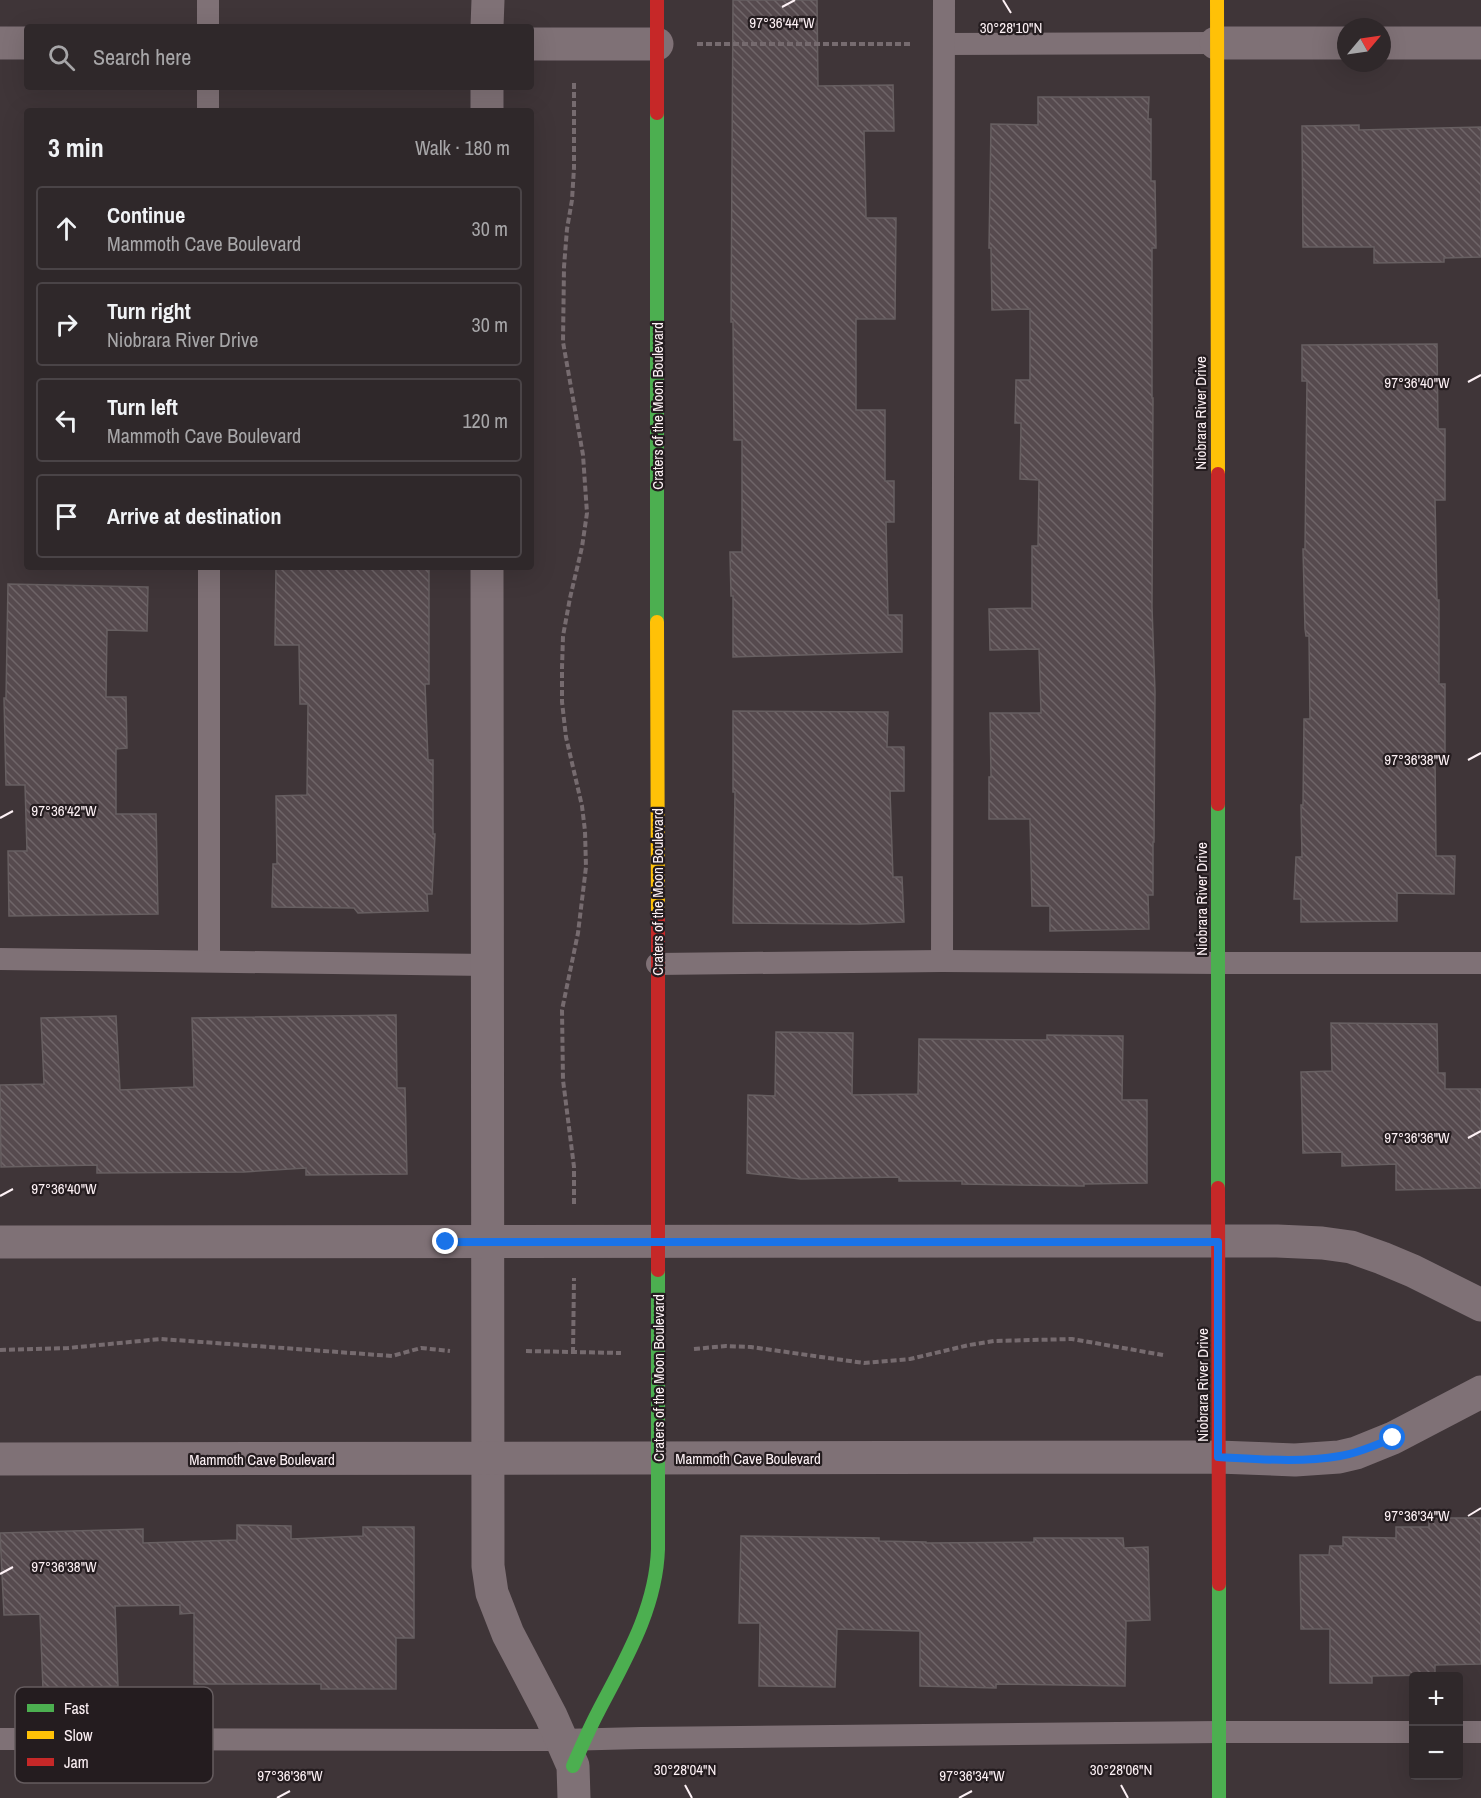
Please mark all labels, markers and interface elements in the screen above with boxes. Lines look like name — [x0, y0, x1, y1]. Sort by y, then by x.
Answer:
text: 97°36'44"W — [749, 12, 815, 33]
text: 30°28'10"N — [980, 17, 1042, 38]
north arrow — [1337, 18, 1391, 72]
search box — [24, 24, 534, 90]
icon: search — [45, 41, 78, 74]
text: Search here — [93, 42, 191, 72]
text: 3 min — [48, 130, 104, 165]
text: Walk · 180 m — [415, 134, 510, 161]
text: Continue — [107, 200, 185, 230]
icon: ahead — [50, 212, 83, 245]
text: 30 m — [472, 215, 508, 242]
text: Mammoth Cave Boulevard — [107, 230, 301, 257]
text: Turn right — [107, 296, 191, 326]
icon: right — [50, 308, 83, 341]
text: 30 m — [472, 311, 508, 338]
street label: Craters of the Moon Boulevard — [647, 322, 668, 490]
text: Niobrara River Drive — [107, 326, 258, 353]
street label: Niobrara River Drive — [1190, 356, 1211, 470]
text: 97°36'40"W — [1384, 372, 1450, 393]
text: Turn left — [107, 392, 178, 422]
icon: left — [50, 404, 83, 437]
text: 120 m — [462, 407, 508, 434]
text: Mammoth Cave Boulevard — [107, 422, 301, 449]
icon: arrive — [50, 500, 83, 533]
text: Arrive at destination — [107, 501, 281, 531]
text: 97°36'38"W — [1384, 749, 1450, 770]
text: 97°36'42"W — [31, 800, 97, 821]
street label: Craters of the Moon Boulevard — [647, 808, 668, 976]
street label: Niobrara River Drive — [1191, 842, 1212, 956]
text: 97°36'36"W — [1384, 1127, 1450, 1148]
text: 97°36'40"W — [31, 1178, 97, 1199]
route end — [432, 1228, 458, 1254]
street label: Craters of the Moon Boulevard — [648, 1294, 669, 1462]
street label: Niobrara River Drive — [1192, 1328, 1213, 1442]
route start — [1379, 1424, 1405, 1450]
street label: Mammoth Cave Boulevard — [675, 1448, 821, 1469]
street label: Mammoth Cave Boulevard — [189, 1449, 335, 1470]
text: 97°36'34"W — [1384, 1505, 1450, 1526]
text: 97°36'38"W — [31, 1556, 97, 1577]
map controls — [1409, 1672, 1463, 1780]
button: + — [1409, 1672, 1463, 1726]
legend — [15, 1687, 213, 1783]
text: Fast — [64, 1697, 89, 1719]
text: Slow — [64, 1724, 93, 1746]
button: − — [1409, 1726, 1463, 1780]
text: Jam — [64, 1751, 89, 1773]
text: 30°28'04"N — [654, 1759, 716, 1780]
text: 30°28'06"N — [1090, 1759, 1152, 1780]
text: 97°36'36"W — [257, 1765, 323, 1786]
text: 97°36'34"W — [939, 1765, 1005, 1786]

